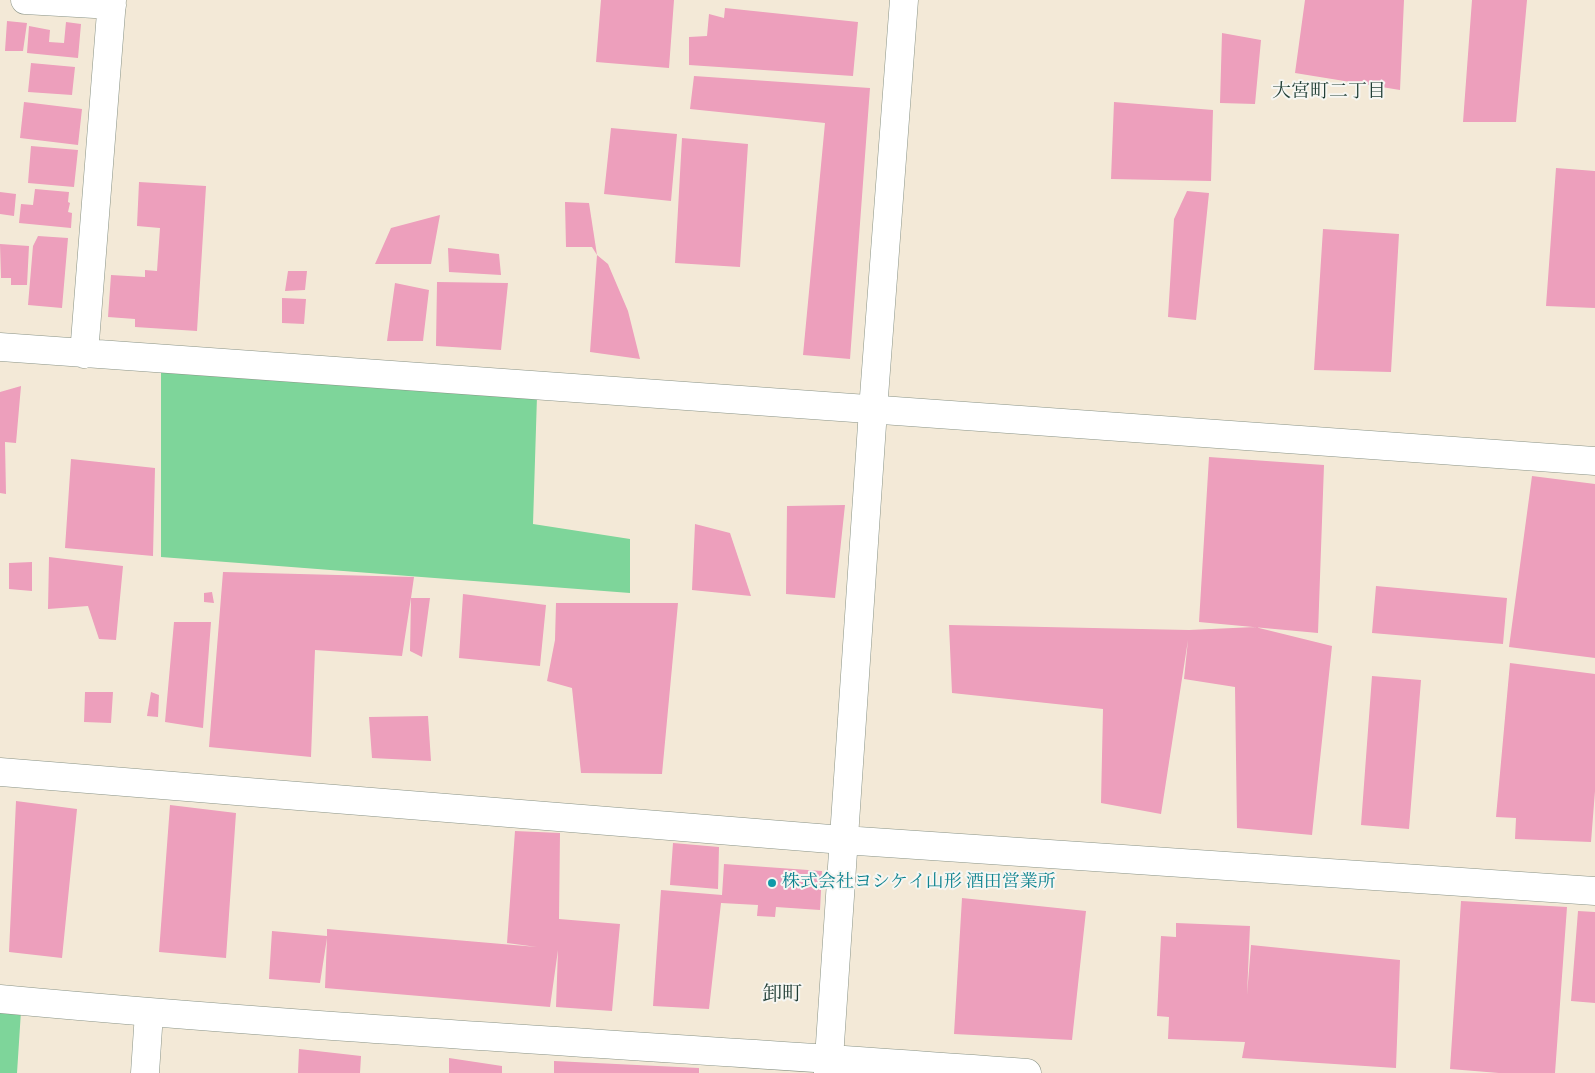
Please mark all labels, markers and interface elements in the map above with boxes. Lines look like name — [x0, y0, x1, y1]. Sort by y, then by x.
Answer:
district label: 大宮町二丁目 — [1272, 81, 1386, 103]
place label: 株式会社ヨシケイ山形 酒田営業所 — [782, 872, 1056, 894]
marker: 株式会社ヨシケイ山形 酒田営業所 — [766, 877, 778, 889]
district label: 卸町 — [762, 983, 802, 1007]

